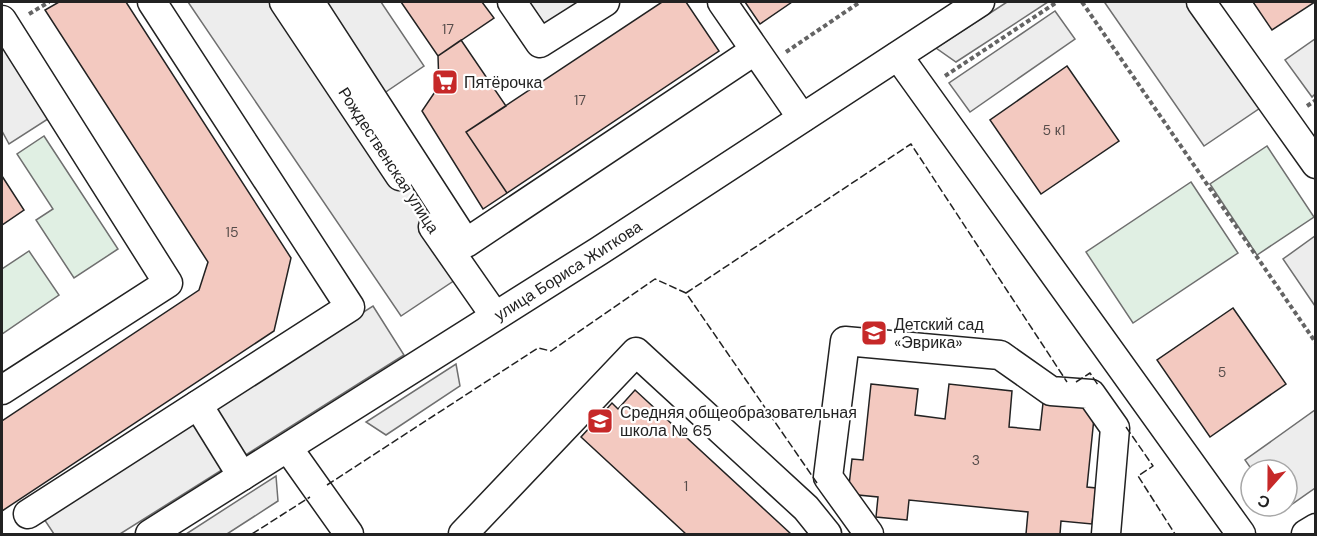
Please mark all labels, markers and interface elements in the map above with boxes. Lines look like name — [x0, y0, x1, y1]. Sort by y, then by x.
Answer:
house number: 17 — [442, 20, 454, 38]
supermarket icon: Пятёрочка — [430, 67, 460, 97]
place label: Пятёрочка — [464, 72, 543, 93]
street label: Рождественская улица — [333, 83, 444, 237]
house number: 17 — [574, 91, 586, 109]
house number: 5 к1 — [1043, 121, 1065, 139]
street label: улица Бориса Житкова — [490, 216, 646, 326]
house number: 15 — [226, 223, 238, 241]
place label: Детский сад «Эврика» — [894, 314, 984, 353]
school or university icon: Детский сад «Эврика» — [859, 318, 889, 348]
house number: 5 — [1218, 363, 1226, 381]
place label: Средняя общеобразовательная школа № 65 — [620, 402, 857, 441]
school or university icon: Средняя общеобразовательная школа № 65 — [585, 406, 615, 436]
house number: 3 — [972, 451, 980, 469]
north arrow — [1239, 458, 1299, 518]
house number: 1 — [684, 477, 688, 495]
text: С — [1254, 490, 1273, 513]

